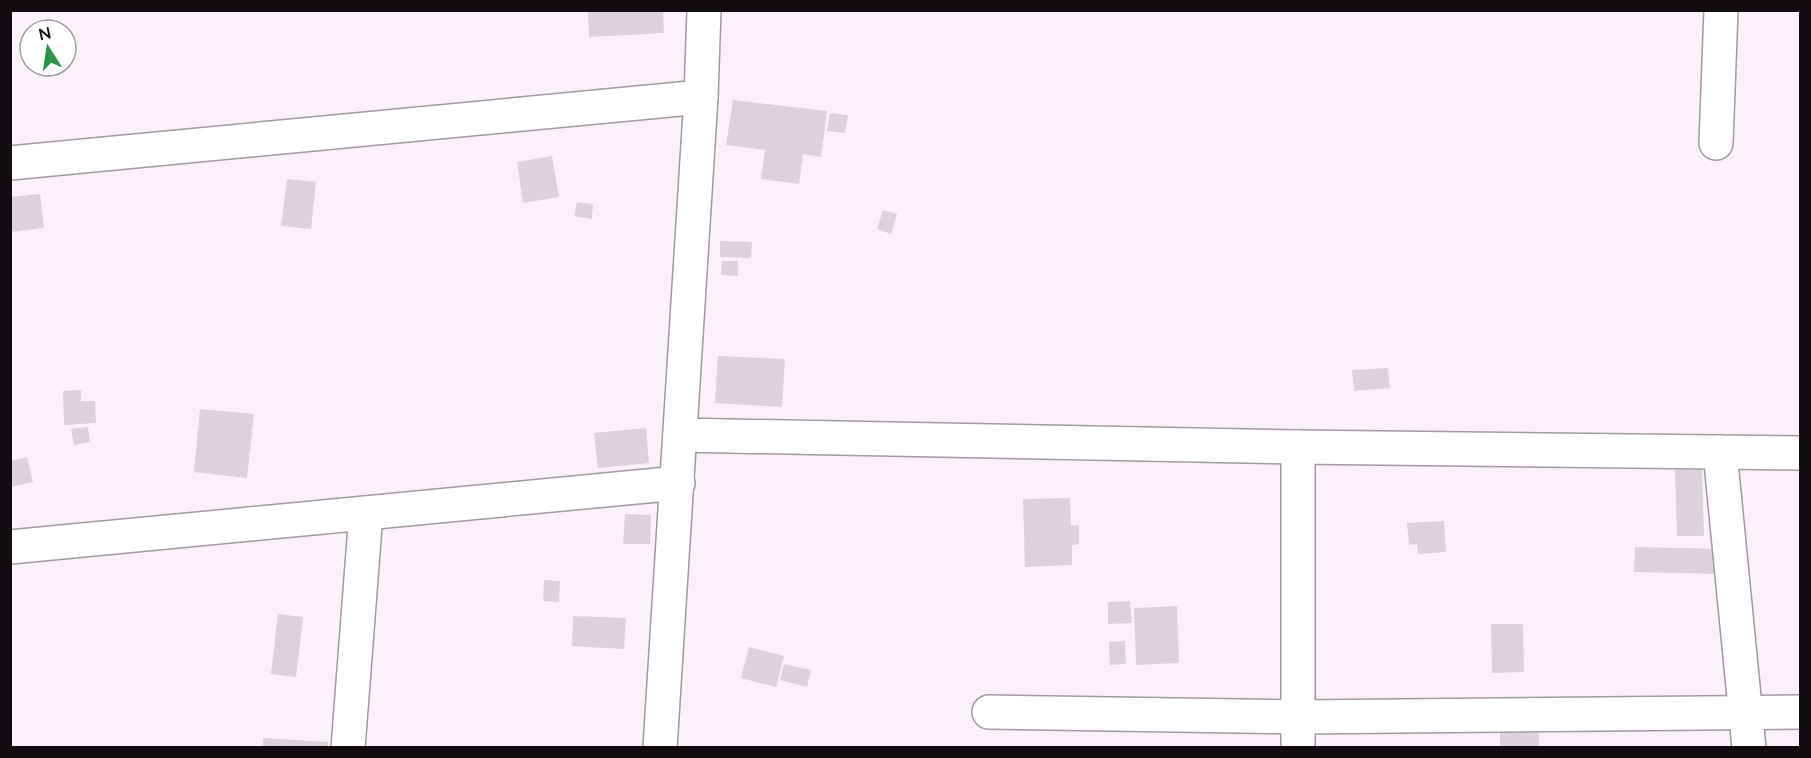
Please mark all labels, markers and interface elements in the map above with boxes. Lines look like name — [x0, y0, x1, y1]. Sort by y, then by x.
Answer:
north arrow — [18, 18, 78, 78]
text: N — [37, 22, 53, 43]

